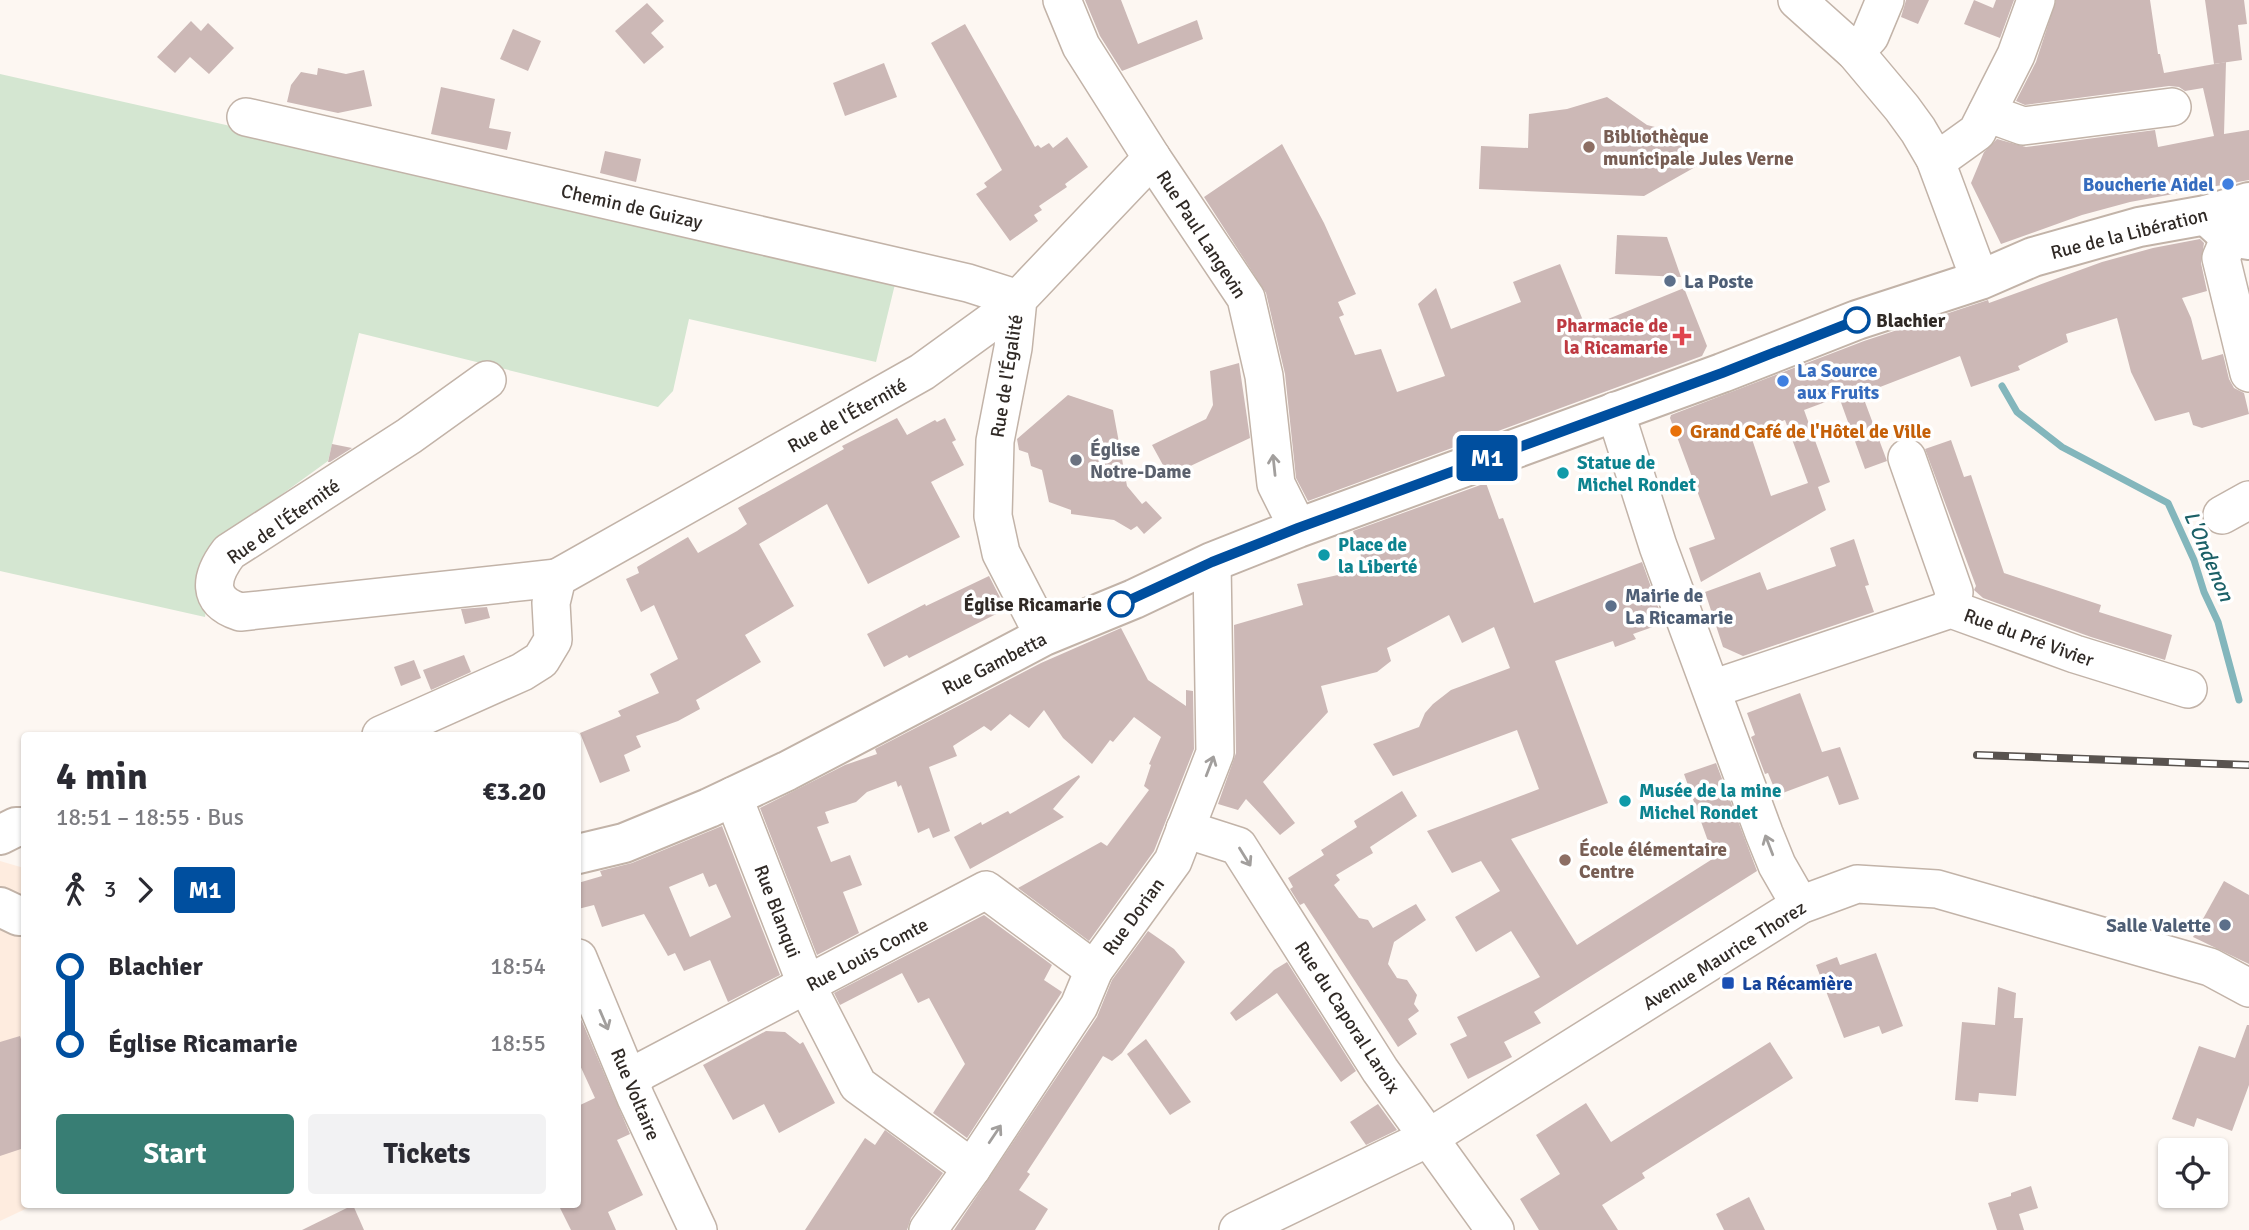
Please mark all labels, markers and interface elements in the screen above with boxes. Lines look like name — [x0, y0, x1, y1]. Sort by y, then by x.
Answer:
place label: Bibliothèque municipale Jules Verne — [1603, 125, 1794, 171]
marker: Bibliothèque municipale Jules Verne — [1581, 139, 1597, 155]
street label: Rue Paul Langevin — [1151, 166, 1252, 303]
place label: Boucherie Aidel — [2083, 173, 2214, 197]
marker: Boucherie Aidel — [2220, 176, 2236, 192]
street label: Chemin de Guizay — [559, 179, 705, 235]
street label: Rue de la Libération — [2048, 203, 2210, 265]
place label: La Poste — [1684, 270, 1753, 294]
marker: La Poste — [1662, 273, 1678, 289]
marker: Blachier — [1844, 307, 1870, 333]
place label: Blachier — [1876, 309, 1946, 333]
street label: Rue de l'Égalité — [985, 313, 1029, 439]
place label: Pharmacie de la Ricamarie — [1556, 314, 1668, 360]
marker: Pharmacie de la Ricamarie — [1674, 328, 1690, 344]
place label: La Source aux Fruits — [1797, 359, 1879, 405]
street label: Rue de l'Éternité — [784, 373, 911, 459]
marker: La Source aux Fruits — [1775, 373, 1791, 389]
place label: Grand Café de l'Hôtel de Ville — [1690, 420, 1931, 444]
marker: Grand Café de l'Hôtel de Ville — [1668, 423, 1684, 439]
line badge: M1 — [1456, 435, 1518, 481]
place label: Église Notre-Dame — [1090, 438, 1191, 484]
text: M1 — [1471, 443, 1503, 473]
place label: Statue de Michel Rondet — [1577, 451, 1696, 497]
marker: Église Notre-Dame — [1068, 452, 1084, 468]
one-way arrow — [1267, 454, 1280, 477]
marker: Statue de Michel Rondet — [1555, 465, 1571, 481]
street label: Rue de l'Éternité — [222, 474, 345, 570]
water label: L'Ondenon — [2178, 507, 2240, 606]
place label: Place de la Liberté — [1338, 533, 1418, 579]
marker: Place de la Liberté — [1316, 547, 1332, 563]
place label: Mairie de La Ricamarie — [1625, 584, 1733, 630]
marker: Église Ricamarie — [1108, 591, 1134, 617]
place label: Église Ricamarie — [963, 593, 1102, 617]
marker: Mairie de La Ricamarie — [1603, 598, 1619, 614]
street label: Rue du Pré Vivier — [1960, 603, 2097, 673]
street label: Rue Gambetta — [938, 627, 1051, 701]
text: 4 min — [56, 753, 148, 800]
one-way arrow — [1205, 755, 1218, 777]
text: €3.20 — [482, 776, 546, 808]
place label: Musée de la mine Michel Rondet — [1639, 779, 1781, 825]
marker: Musée de la mine Michel Rondet — [1617, 793, 1633, 809]
text: 18:51 – 18:55 · Bus — [56, 803, 244, 832]
one-way arrow — [1761, 834, 1774, 856]
place label: École élémentaire Centre — [1579, 838, 1727, 884]
one-way arrow — [1239, 846, 1253, 866]
marker: École élémentaire Centre — [1557, 852, 1573, 868]
street label: Rue Blanqui — [748, 861, 806, 961]
icon: walk — [56, 871, 94, 909]
icon: forward — [126, 871, 164, 909]
street label: Rue Dorian — [1098, 873, 1170, 960]
text: 3 — [104, 875, 116, 904]
text: M1 — [188, 875, 221, 905]
street label: Avenue Maurice Thorez — [1638, 896, 1811, 1016]
street label: Rue Louis Comte — [802, 913, 933, 997]
place label: Salle Valette — [2106, 914, 2211, 938]
marker: Salle Valette — [2217, 917, 2233, 933]
street label: Rue du Caporal Laroix — [1289, 937, 1405, 1098]
text: Blachier — [108, 951, 203, 983]
text: 18:54 — [490, 952, 546, 981]
place label: La Récamière — [1742, 972, 1853, 996]
marker: La Récamière — [1720, 975, 1736, 991]
one-way arrow — [599, 1009, 612, 1031]
text: Église Ricamarie — [108, 1028, 298, 1060]
text: 18:55 — [490, 1029, 546, 1058]
street label: Rue Voltaire — [605, 1045, 665, 1144]
button: Start — [56, 1114, 294, 1194]
button: Tickets — [308, 1114, 546, 1194]
one-way arrow — [987, 1125, 1002, 1144]
map controls — [2158, 1138, 2228, 1208]
button: locate — [2158, 1138, 2228, 1208]

